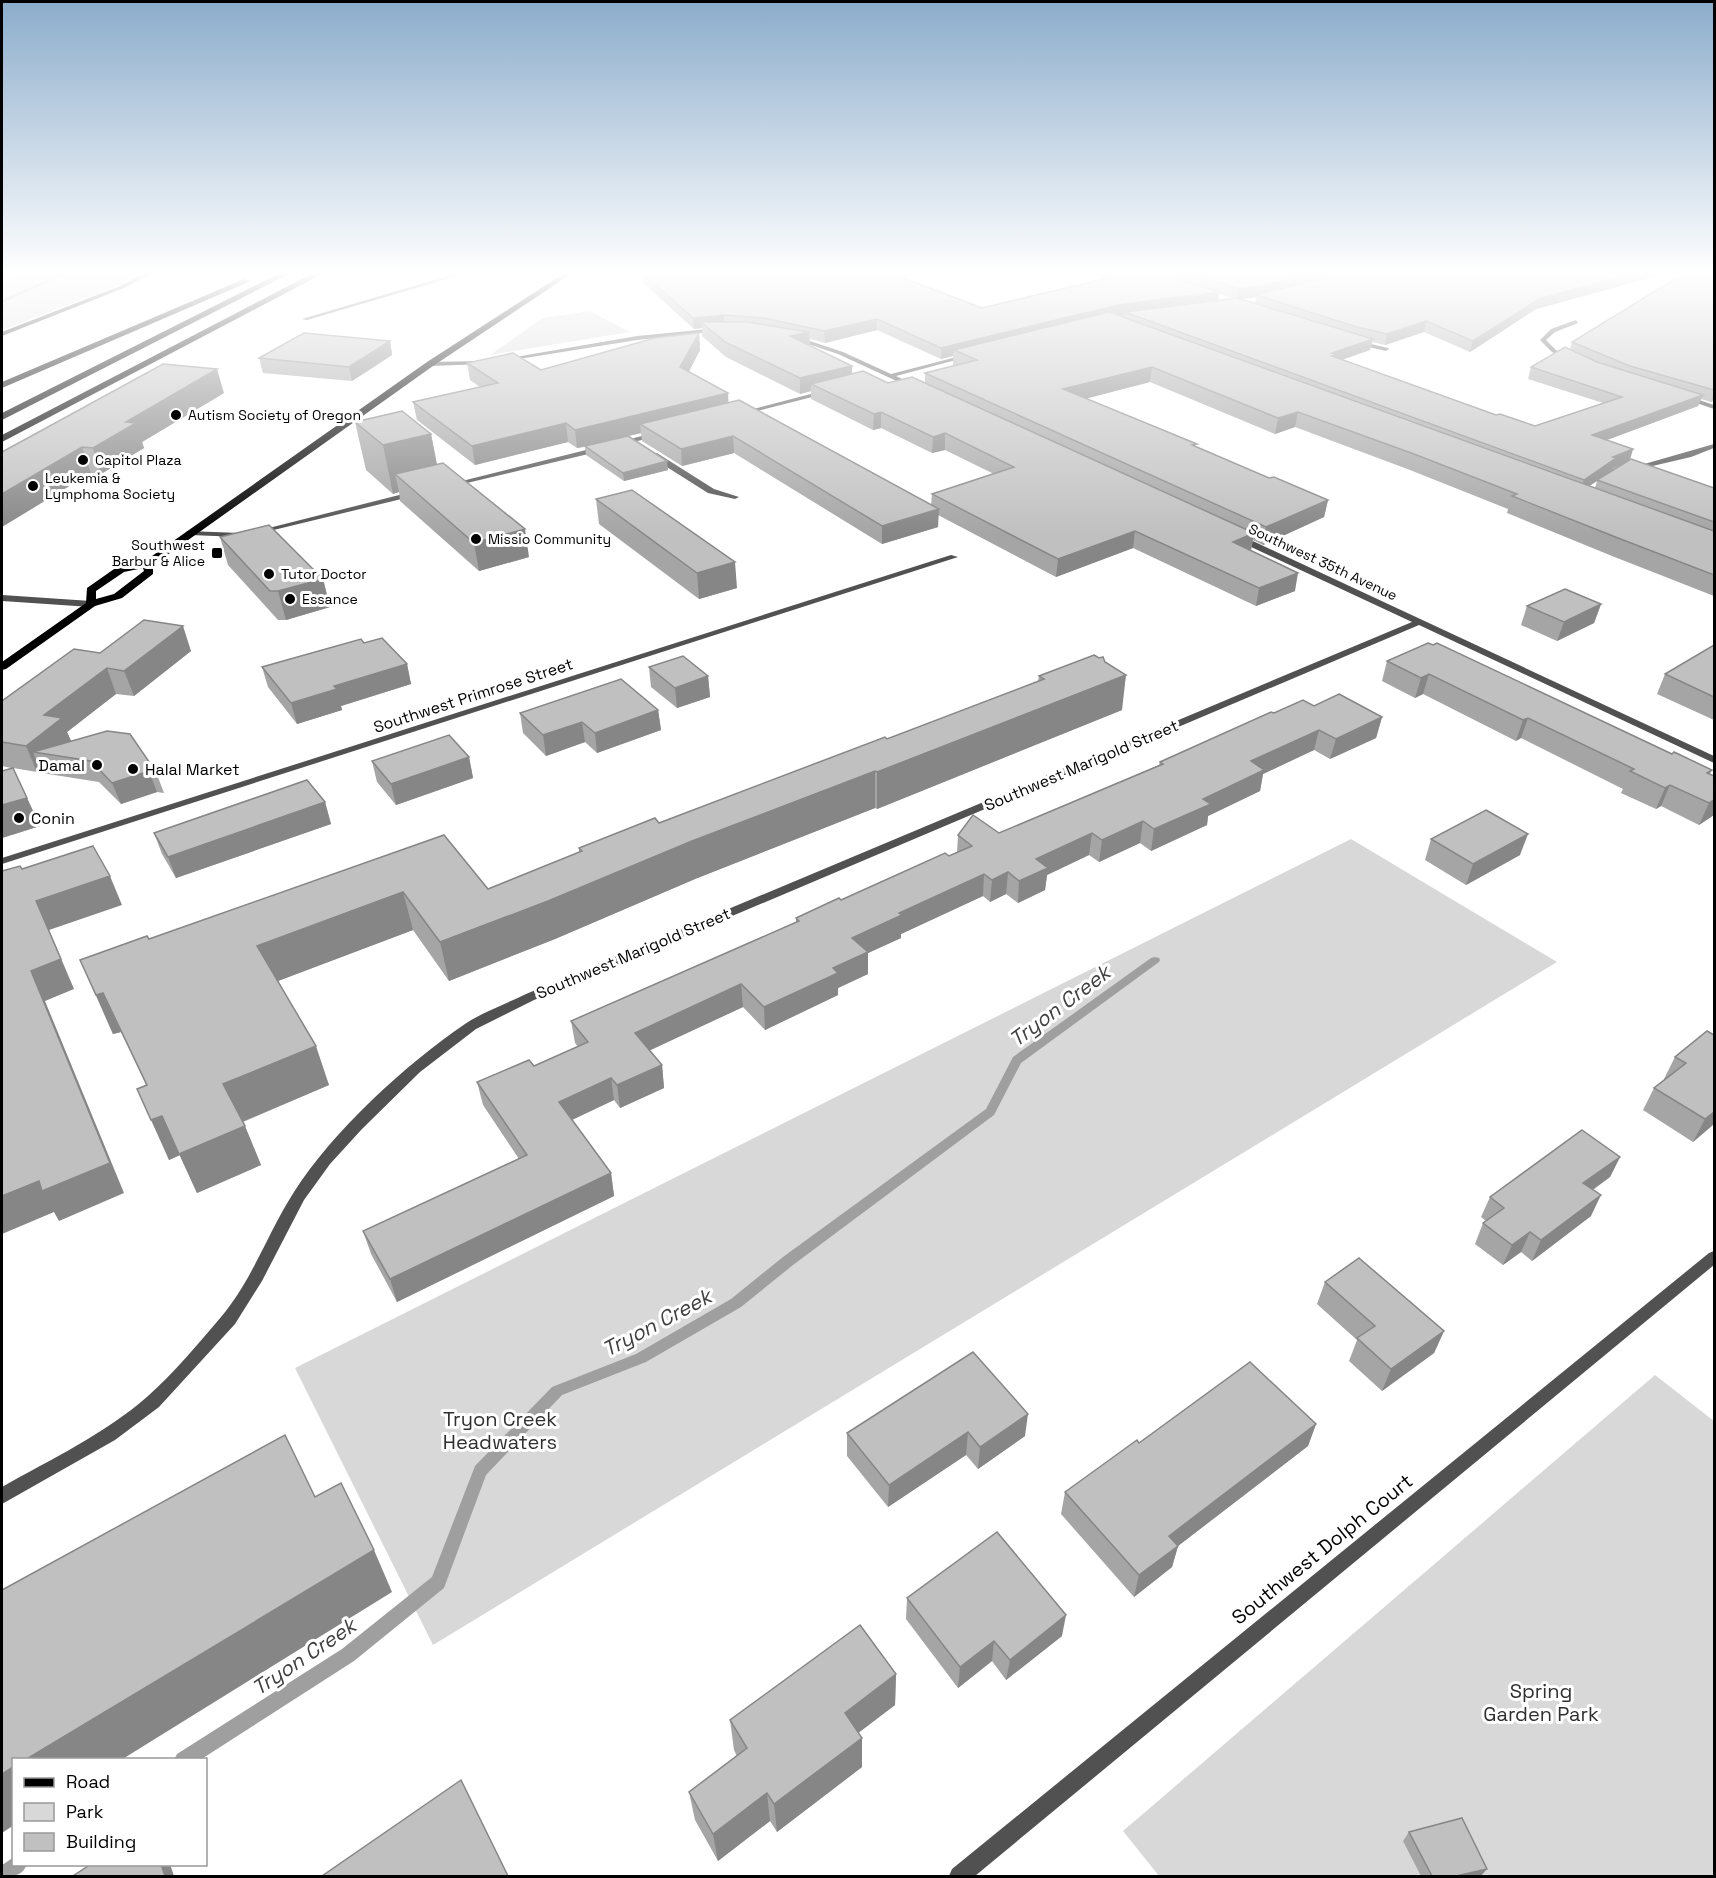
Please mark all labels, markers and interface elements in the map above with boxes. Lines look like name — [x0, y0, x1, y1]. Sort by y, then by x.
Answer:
place label: Autism Society of Oregon — [188, 406, 361, 424]
marker: Autism Society of Oregon — [169, 408, 183, 422]
place label: Capitol Plaza — [95, 451, 182, 469]
marker: Capitol Plaza — [76, 453, 90, 467]
place label: Leukemia & Lymphoma Society — [45, 469, 175, 503]
marker: Leukemia & Lymphoma Society — [26, 479, 40, 493]
street label: Southwest 35th Avenue — [1246, 520, 1400, 604]
place label: Missio Community — [488, 530, 611, 548]
marker: Missio Community — [469, 532, 483, 546]
place label: Southwest Barbur & Alice — [112, 536, 205, 570]
marker: Southwest Barbur & Alice — [210, 546, 224, 560]
place label: Tutor Doctor — [281, 565, 367, 583]
marker: Tutor Doctor — [262, 567, 276, 581]
place label: Essance — [302, 590, 358, 608]
marker: Essance — [283, 592, 297, 606]
street label: Southwest Primrose Street — [371, 653, 575, 738]
street label: Southwest Marigold Street — [981, 715, 1181, 816]
place label: Damal — [38, 755, 85, 776]
marker: Damal — [90, 758, 104, 772]
place label: Halal Market — [145, 759, 240, 780]
marker: Halal Market — [126, 762, 140, 776]
place label: Conin — [31, 808, 75, 829]
marker: Conin — [12, 811, 26, 825]
street label: Southwest Marigold Street — [533, 903, 733, 1004]
water label: Tryon Creek — [1004, 957, 1118, 1052]
water label: Tryon Creek — [597, 1281, 718, 1363]
park label: Tryon Creek Headwaters — [443, 1406, 557, 1455]
street label: Southwest Dolph Court — [1226, 1468, 1418, 1630]
water label: Tryon Creek — [246, 1610, 363, 1701]
park label: Spring Garden Park — [1483, 1678, 1599, 1727]
legend — [12, 1758, 207, 1866]
text: Road — [66, 1770, 110, 1793]
text: Park — [66, 1800, 104, 1823]
text: Building — [66, 1830, 136, 1853]

